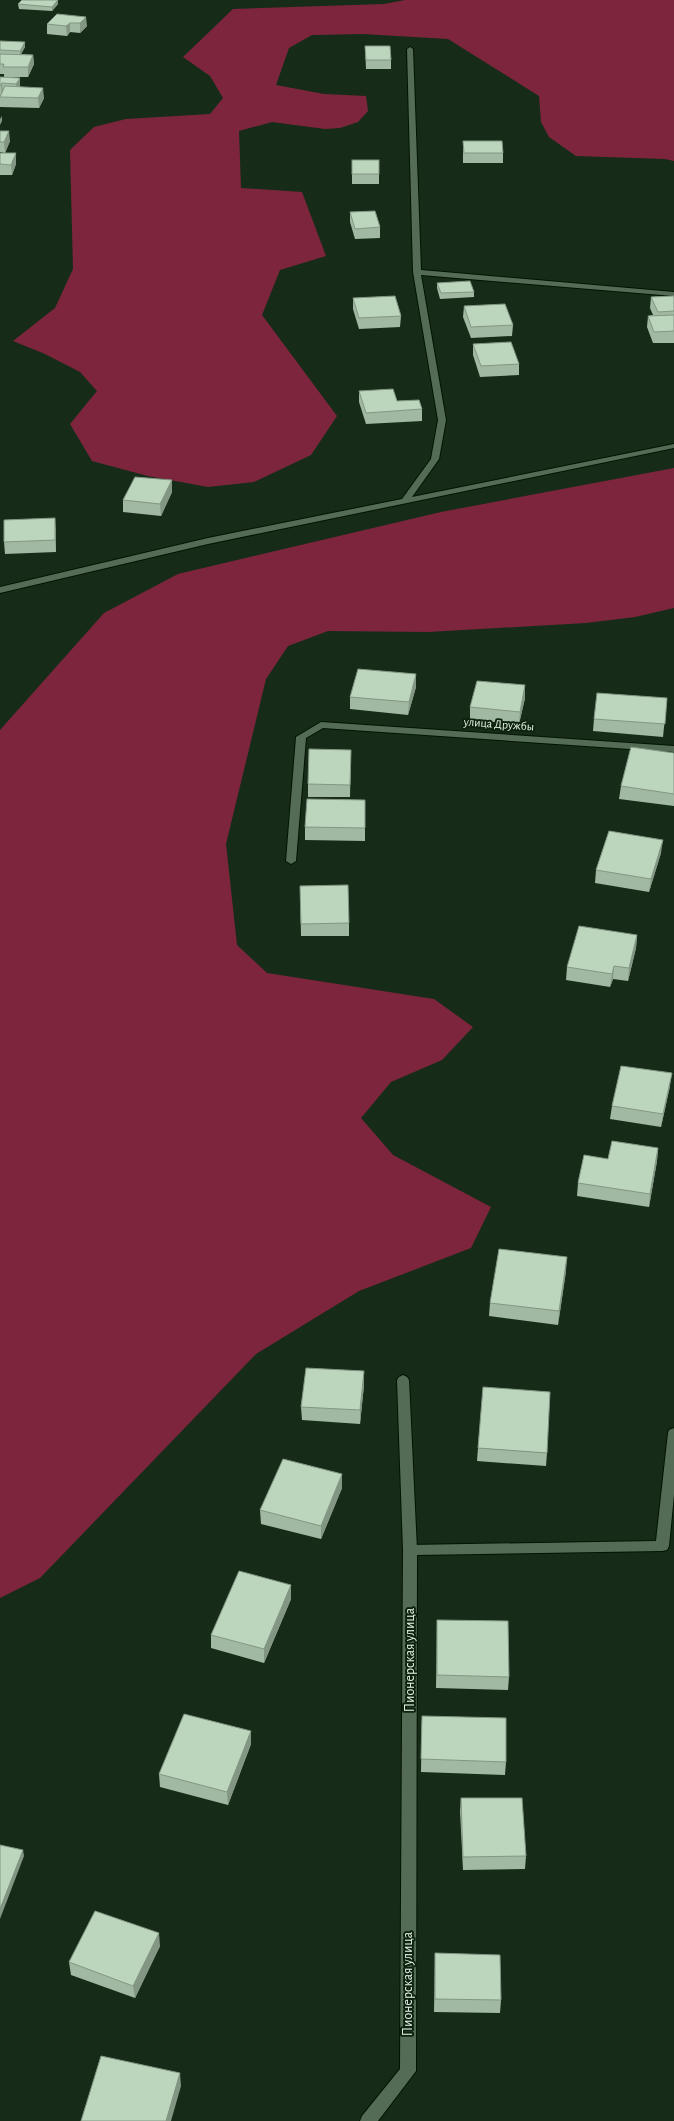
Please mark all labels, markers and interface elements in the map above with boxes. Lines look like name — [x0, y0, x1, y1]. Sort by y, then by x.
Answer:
street label: улица Дружбы — [462, 715, 535, 733]
street label: Пионерская улица — [403, 1607, 417, 1712]
street label: Пионерская улица — [401, 1931, 415, 2036]

